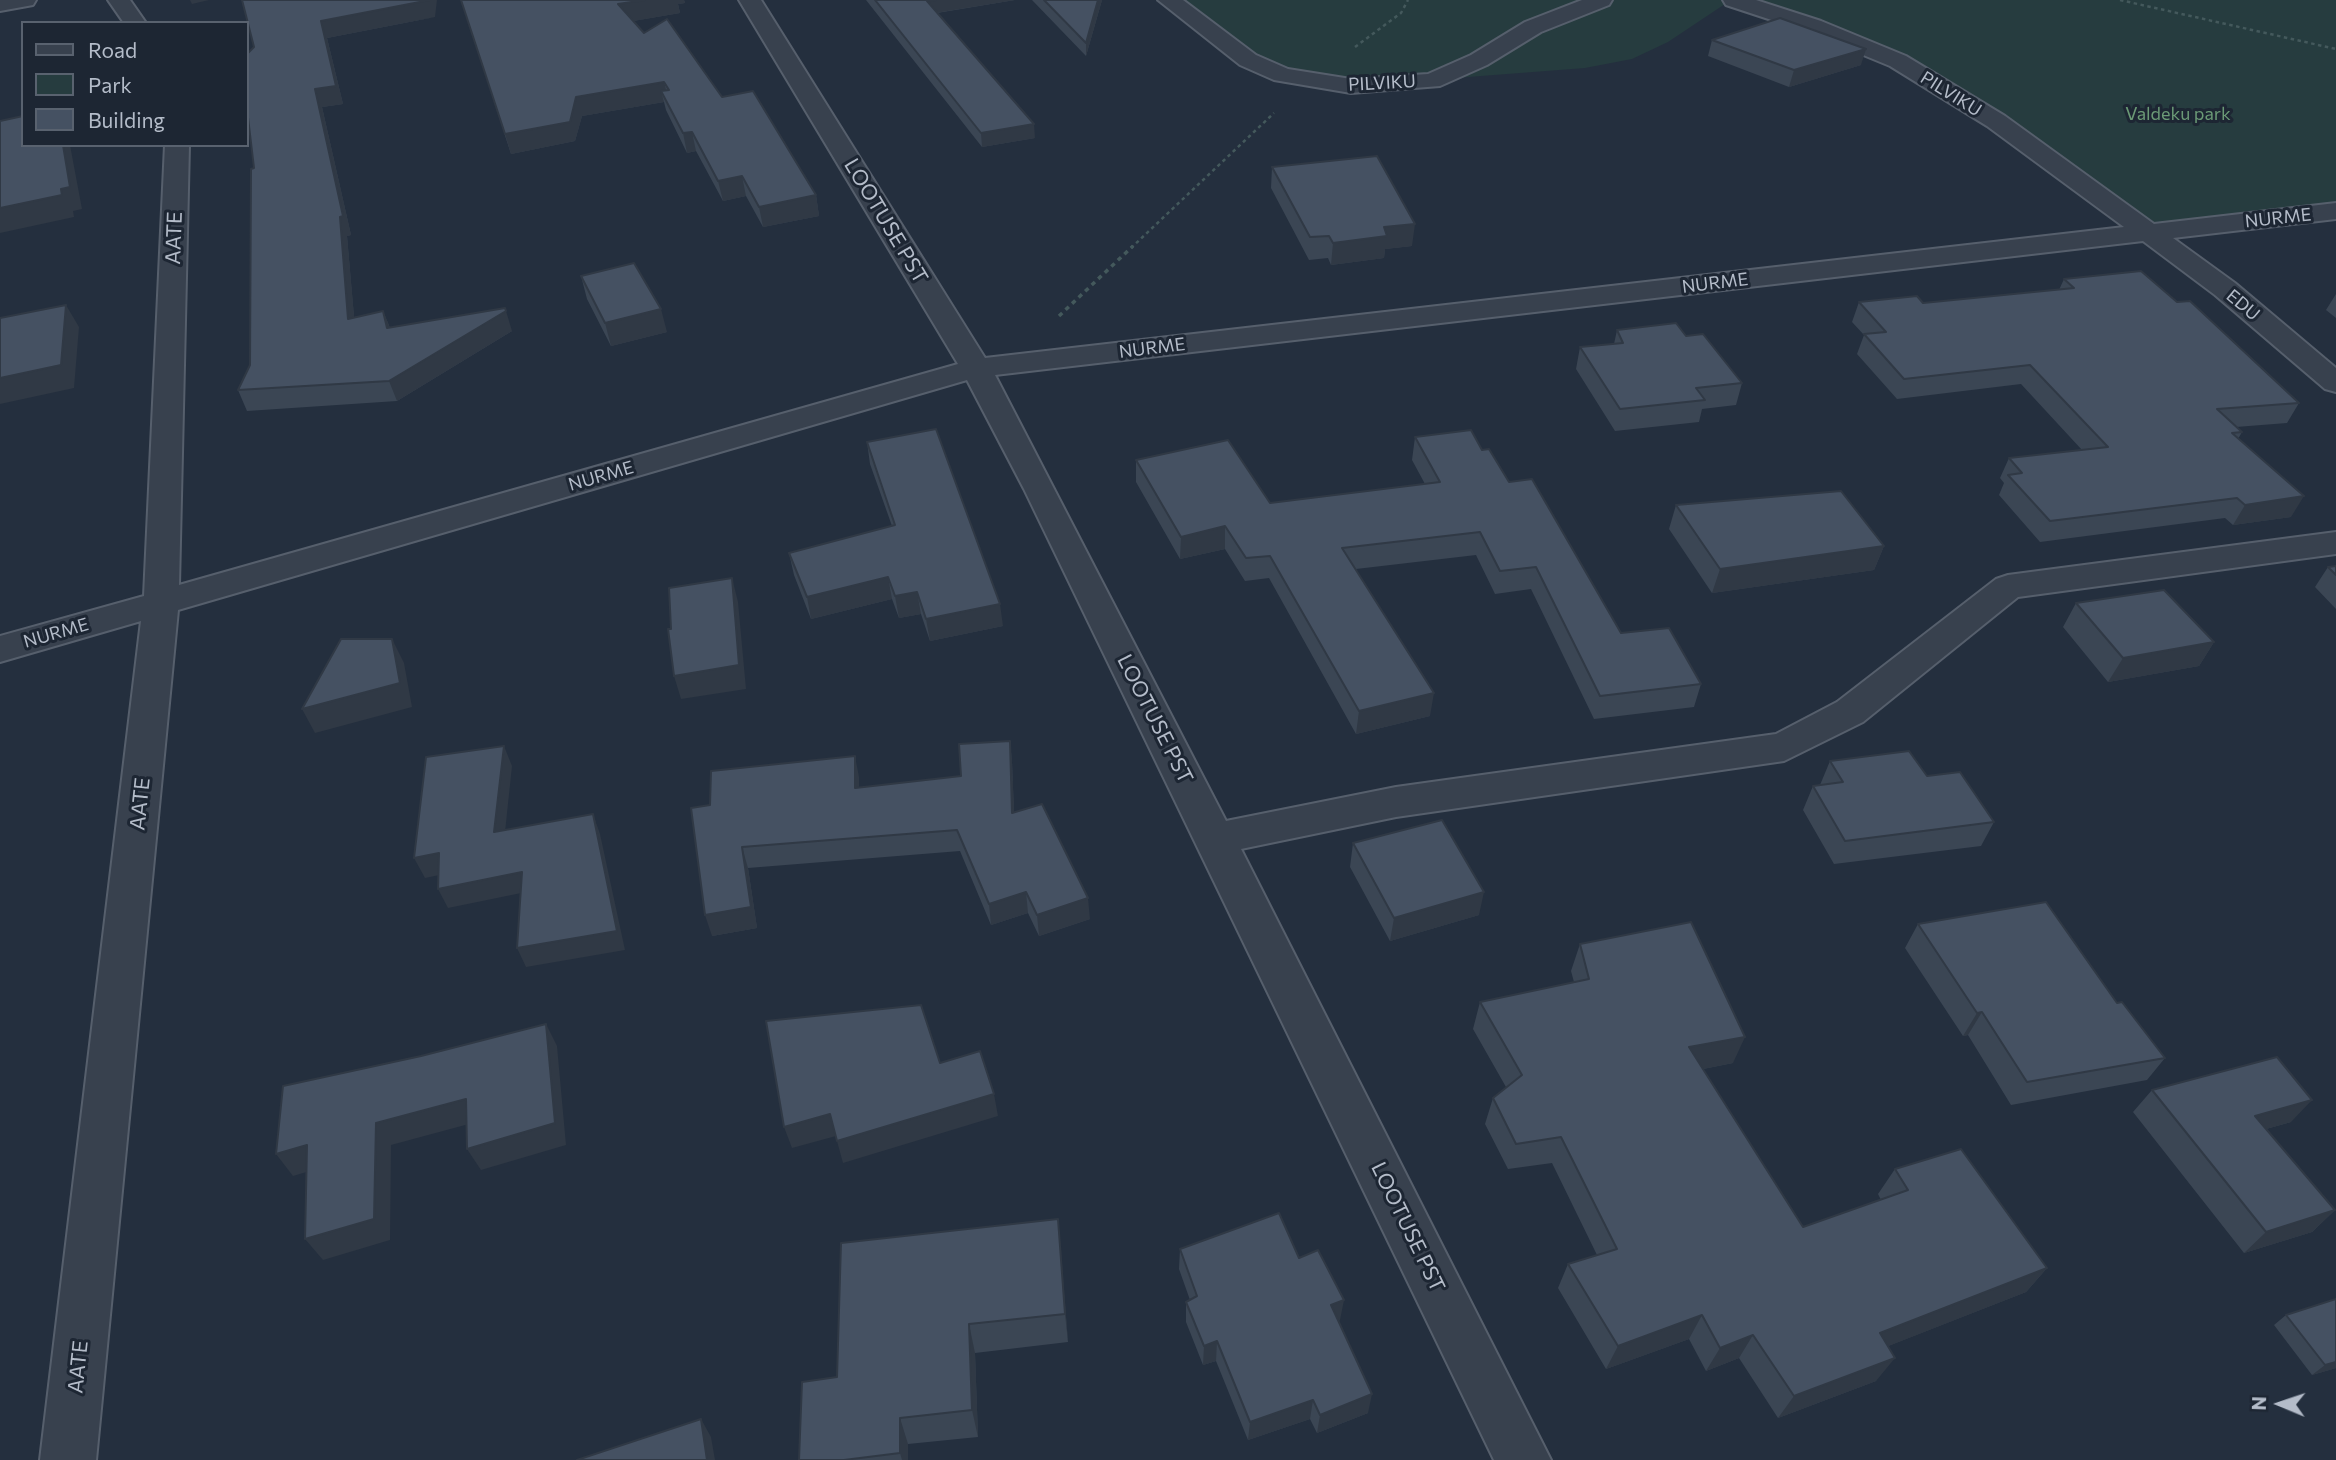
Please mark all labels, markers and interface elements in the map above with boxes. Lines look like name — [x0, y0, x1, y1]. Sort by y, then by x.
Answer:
legend — [21, 21, 248, 147]
text: Road — [88, 37, 137, 62]
street label: PILVIKU — [1917, 67, 1985, 121]
street label: PILVIKU — [1348, 70, 1416, 96]
text: Park — [88, 72, 132, 97]
park label: Valdeku park — [2125, 103, 2231, 125]
text: Building — [88, 107, 165, 132]
street label: LOOTUSE PST — [839, 154, 933, 288]
street label: NURME — [2244, 204, 2312, 232]
street label: AATE — [160, 211, 188, 265]
street label: NURME — [1681, 268, 1749, 298]
street label: EDU — [2222, 285, 2264, 325]
street label: NURME — [1118, 333, 1186, 363]
street label: NURME — [566, 456, 636, 496]
street label: NURME — [21, 613, 91, 653]
street label: LOOTUSE PST — [1112, 650, 1198, 788]
street label: AATE — [125, 776, 155, 832]
street label: LOOTUSE PST — [1366, 1158, 1450, 1296]
street label: AATE — [63, 1339, 93, 1395]
north arrow — [2245, 1369, 2315, 1439]
text: N — [2247, 1396, 2270, 1411]

